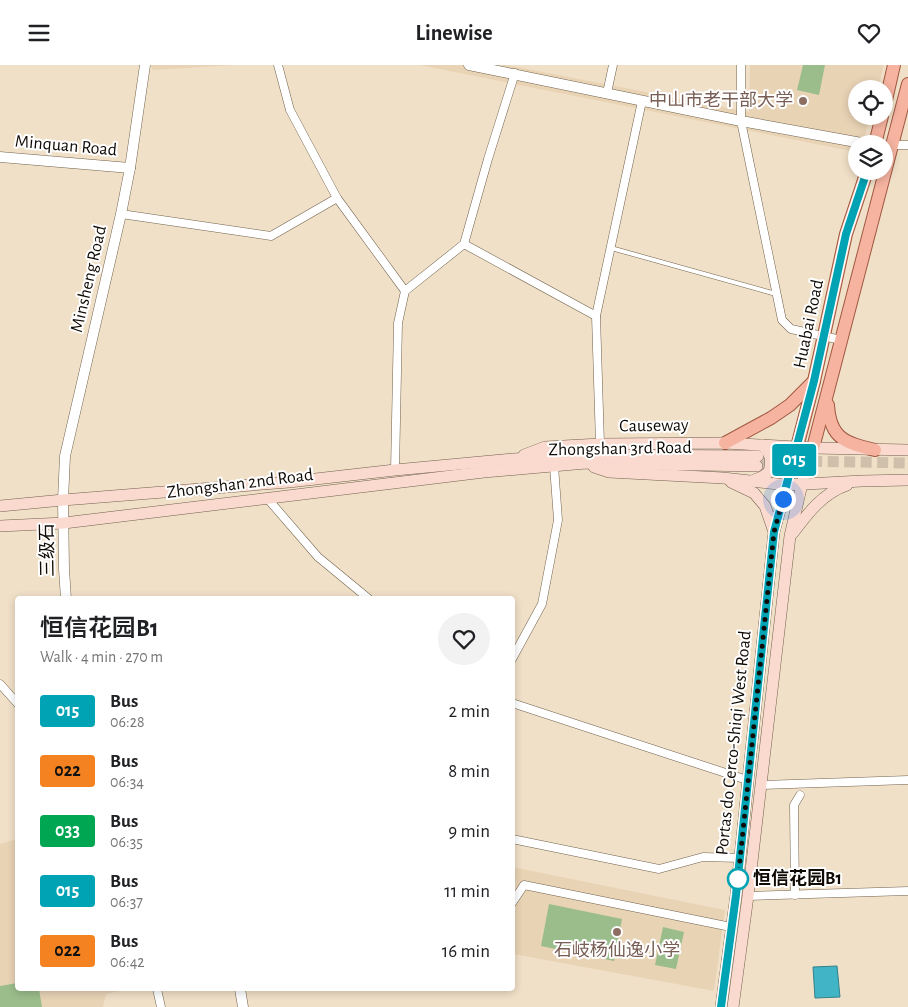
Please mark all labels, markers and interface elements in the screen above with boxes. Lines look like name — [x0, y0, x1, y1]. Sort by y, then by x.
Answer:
icon: menu — [25, 19, 53, 47]
icon: heart — [855, 19, 883, 47]
text: Linewise — [415, 22, 493, 44]
map controls — [848, 80, 893, 180]
button: locate — [848, 80, 893, 125]
place label: 中山市老干部大学 — [649, 90, 793, 110]
marker: 中山市老干部大学 — [797, 95, 809, 107]
street label: Minquan Road — [14, 133, 118, 159]
button: layers — [848, 135, 893, 180]
street label: Minsheng Road — [68, 224, 110, 334]
street label: Huabai Road — [791, 278, 827, 370]
street label: Causeway — [619, 416, 689, 436]
street label: Zhongshan 3rd Road — [548, 439, 692, 459]
line badge: 015 — [765, 444, 823, 476]
text: 015 — [782, 451, 806, 469]
street label: Zhongshan 2nd Road — [166, 466, 314, 502]
your location — [771, 487, 796, 512]
street label: 三级石 — [37, 523, 57, 577]
button: heart — [438, 613, 490, 665]
text: 恒信花园B1 — [40, 617, 159, 641]
street label: Portas do Cerco-Shiqi West Road — [713, 630, 755, 856]
text: Walk · 4 min · 270 m — [40, 649, 163, 665]
text: Bus — [110, 692, 138, 711]
text: 015 — [56, 702, 79, 720]
text: 2 min — [449, 702, 490, 721]
text: 06:28 — [110, 714, 145, 730]
text: Bus — [110, 752, 138, 771]
text: 022 — [54, 762, 81, 780]
text: 8 min — [448, 762, 490, 781]
text: 06:34 — [110, 774, 144, 790]
text: Bus — [110, 812, 138, 831]
text: 033 — [55, 822, 80, 840]
text: 9 min — [448, 822, 490, 841]
text: 06:35 — [110, 834, 143, 850]
marker: 恒信花园B1 — [727, 868, 749, 890]
place label: 恒信花园B1 — [753, 868, 842, 888]
text: Bus — [110, 872, 138, 891]
text: 015 — [56, 882, 79, 900]
text: 11 min — [444, 882, 490, 901]
text: 06:37 — [110, 894, 143, 910]
marker: 石岐杨仙逸小学 — [611, 926, 623, 938]
text: Bus — [110, 932, 138, 951]
place label: 石岐杨仙逸小学 — [554, 940, 680, 960]
text: 022 — [54, 942, 81, 960]
text: 16 min — [442, 942, 490, 961]
text: 06:42 — [110, 954, 145, 970]

